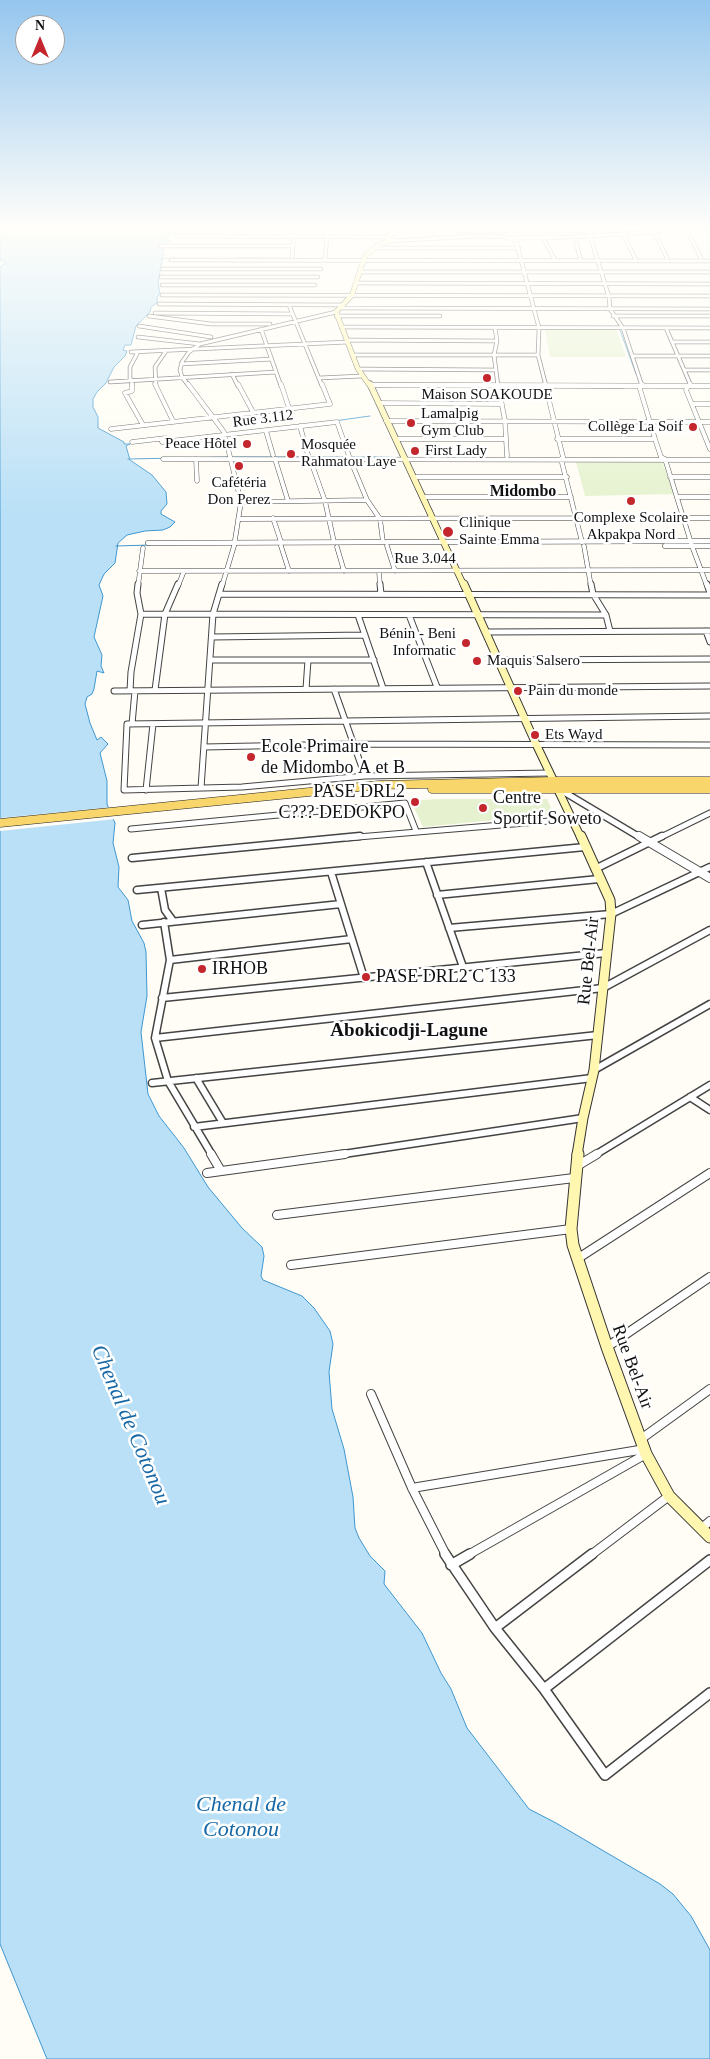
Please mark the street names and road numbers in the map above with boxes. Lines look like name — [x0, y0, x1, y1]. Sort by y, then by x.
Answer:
street label: Rue 3.112 — [232, 406, 294, 432]
street label: Rue 3.044 — [394, 550, 456, 568]
street label: Rue Bel-Air — [574, 916, 604, 1006]
street label: Rue Bel-Air — [607, 1322, 657, 1412]

